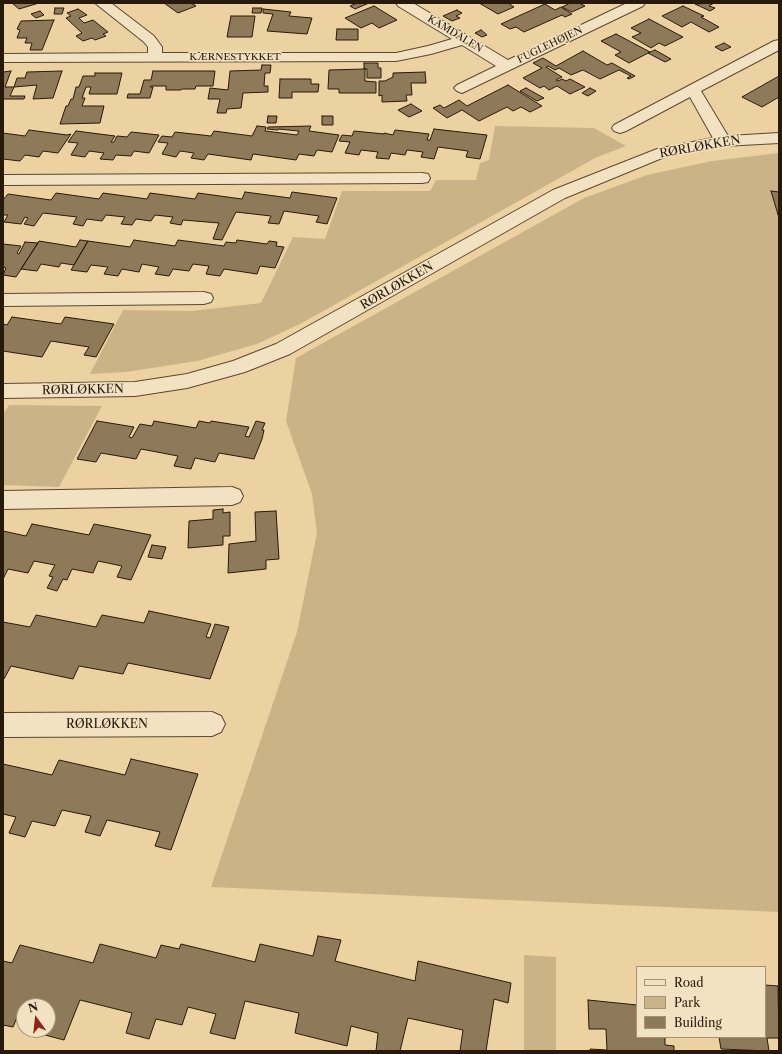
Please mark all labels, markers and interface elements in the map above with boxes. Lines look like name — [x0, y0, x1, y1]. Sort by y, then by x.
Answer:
street label: KAMDALEN — [425, 13, 485, 55]
street label: FUGLEHØJEN — [515, 24, 585, 66]
street label: KÆRNESTYKKET — [189, 51, 281, 63]
street label: RØRLØKKEN — [658, 133, 742, 161]
street label: RØRLØKKEN — [358, 259, 436, 313]
street label: RØRLØKKEN — [42, 382, 124, 398]
street label: RØRLØKKEN — [66, 718, 148, 732]
legend — [636, 966, 766, 1038]
text: Road — [674, 975, 704, 990]
text: Park — [674, 995, 700, 1010]
north arrow — [16, 998, 56, 1038]
text: N — [27, 999, 40, 1015]
text: Building — [674, 1015, 722, 1030]

